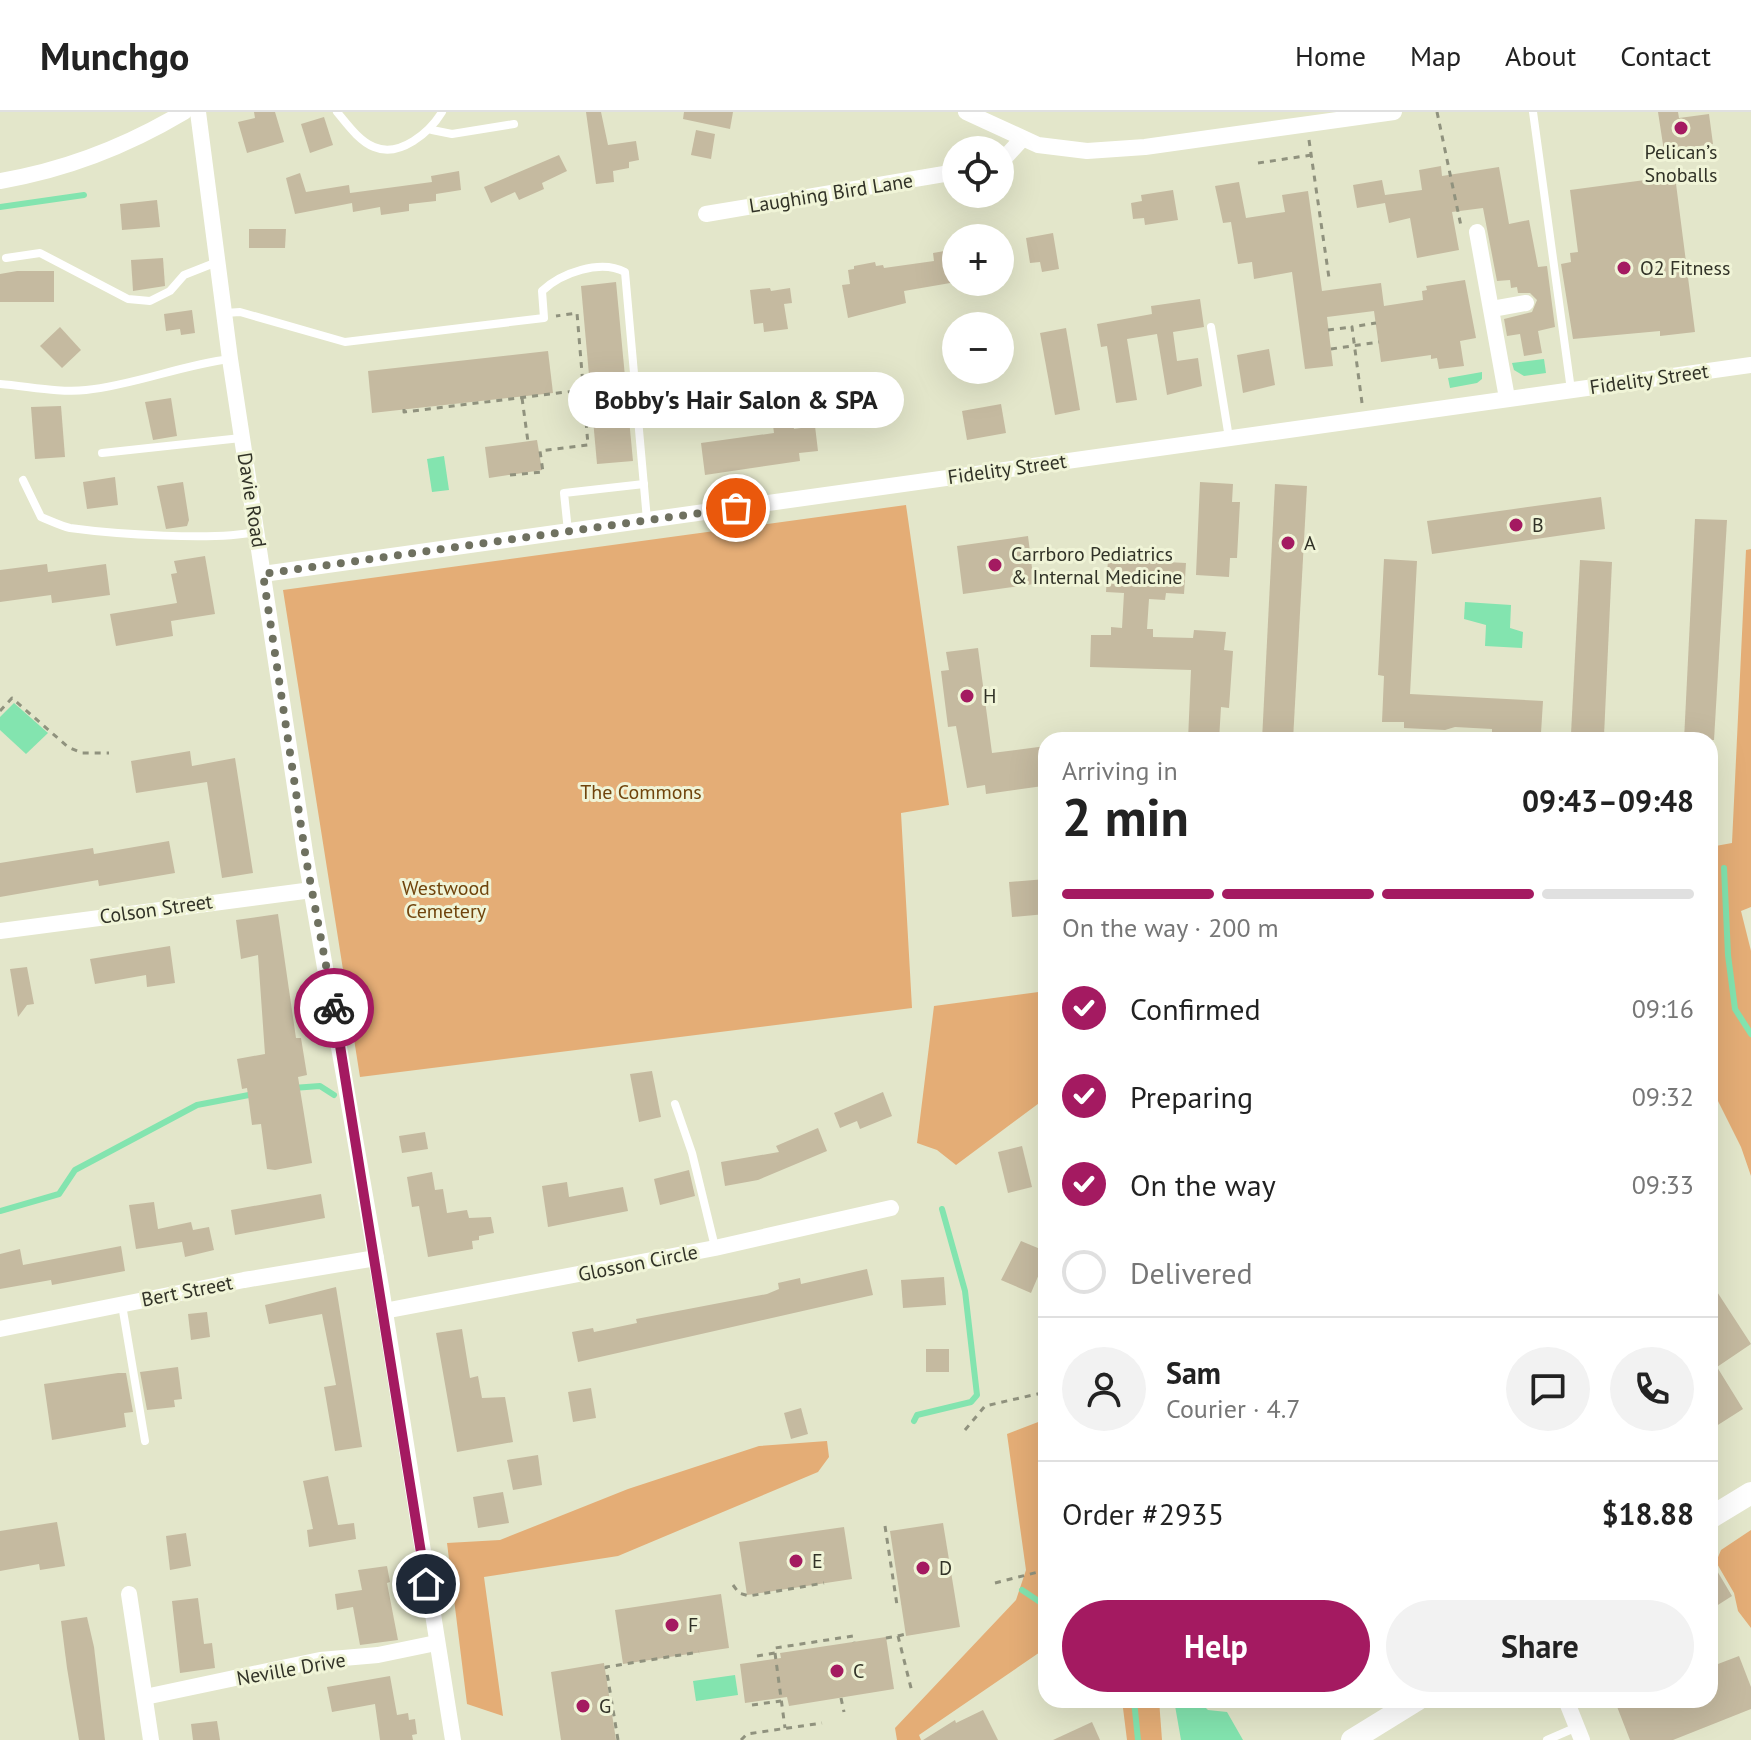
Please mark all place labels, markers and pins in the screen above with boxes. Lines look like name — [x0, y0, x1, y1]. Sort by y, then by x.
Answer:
marker: Pelican’s Snoballs — [1672, 119, 1690, 137]
place label: Pelican’s Snoballs — [1644, 139, 1718, 188]
place label: O2 Fitness — [1640, 255, 1730, 281]
marker: O2 Fitness — [1615, 259, 1633, 277]
callout: Bobby's Hair Salon & SPA — [568, 372, 904, 428]
pin — [702, 474, 770, 542]
place label: B — [1532, 512, 1544, 538]
marker: B — [1507, 516, 1525, 534]
place label: A — [1304, 530, 1316, 556]
marker: A — [1279, 534, 1297, 552]
place label: Carrboro Pediatrics & Internal Medicine — [1011, 541, 1183, 590]
marker: Carrboro Pediatrics & Internal Medicine — [986, 556, 1004, 574]
place label: H — [983, 683, 996, 709]
marker: H — [958, 687, 976, 705]
place label: E — [812, 1548, 823, 1574]
pin — [392, 1550, 460, 1618]
marker: E — [787, 1552, 805, 1570]
place label: D — [939, 1555, 952, 1581]
marker: D — [914, 1559, 932, 1577]
place label: F — [688, 1612, 698, 1638]
marker: F — [663, 1616, 681, 1634]
place label: C — [853, 1658, 864, 1684]
marker: C — [828, 1662, 846, 1680]
place label: G — [599, 1693, 611, 1719]
marker: G — [574, 1697, 592, 1715]

